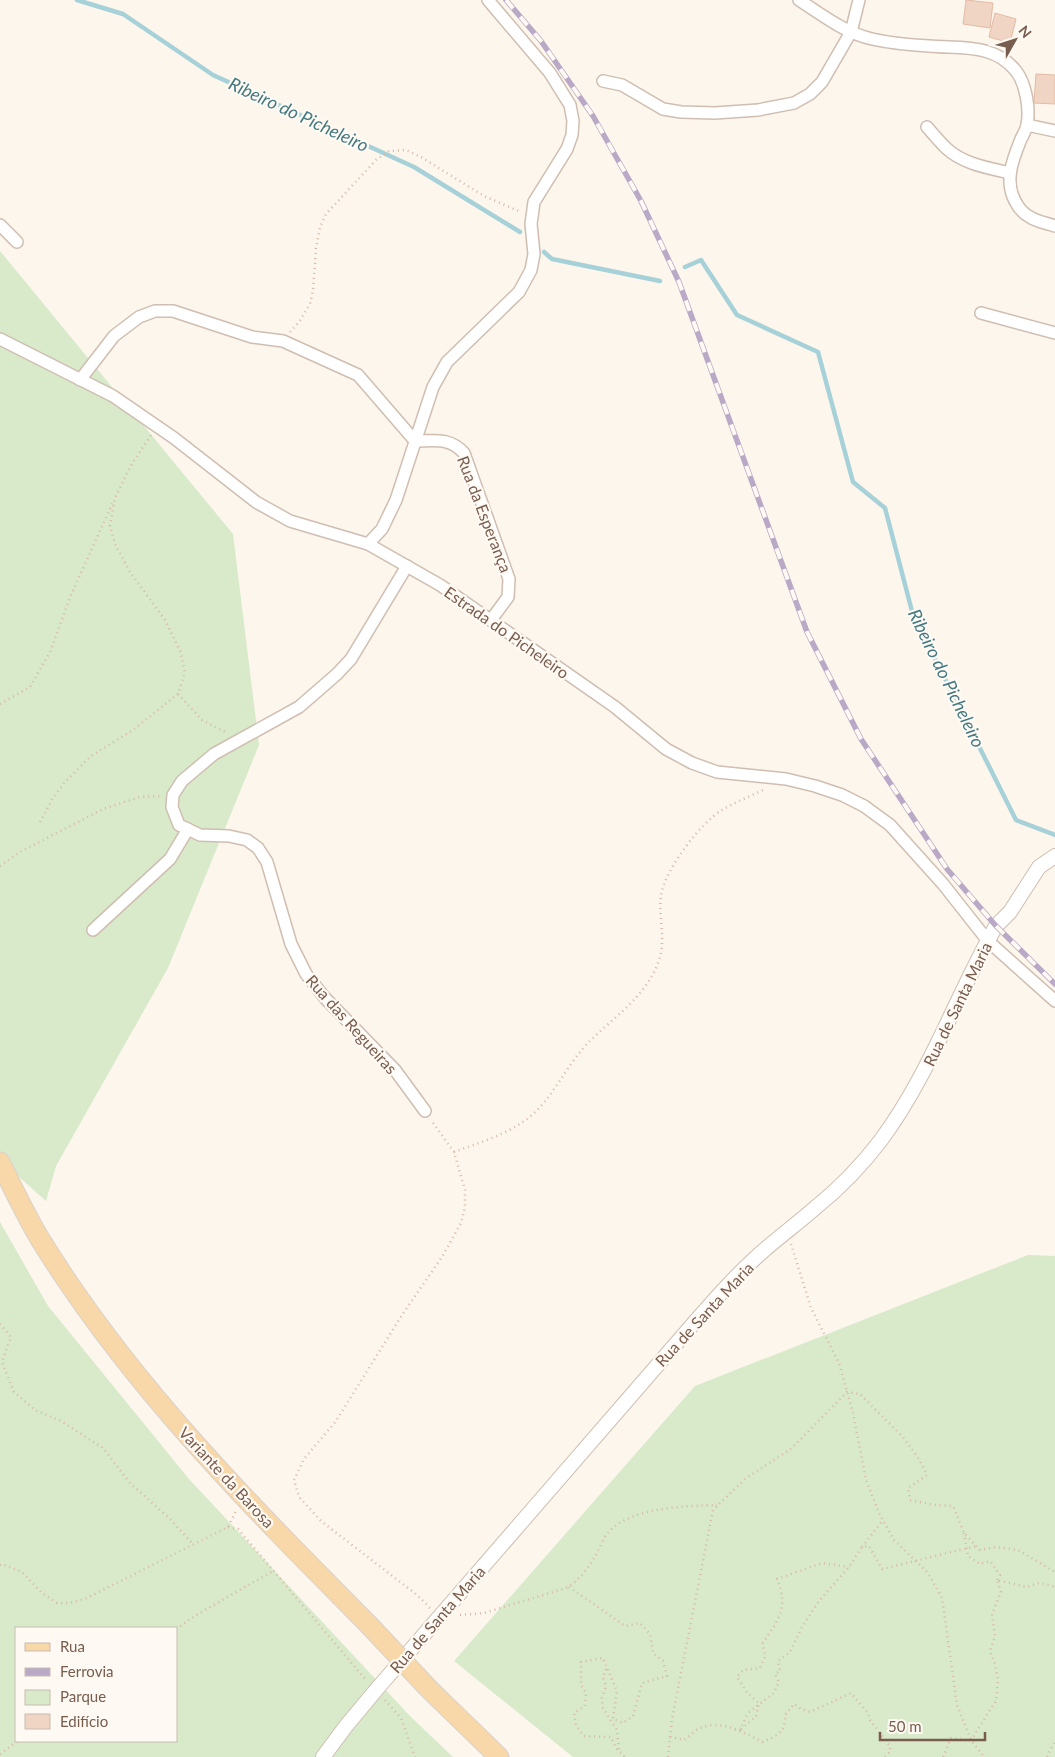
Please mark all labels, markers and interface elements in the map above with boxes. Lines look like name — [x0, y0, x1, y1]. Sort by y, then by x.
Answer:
north arrow — [990, 15, 1040, 65]
text: N — [1015, 22, 1035, 41]
water label: Ribeiro do Picheleiro — [226, 72, 372, 156]
street label: Rua da Esperança — [454, 453, 516, 575]
street label: Estrada do Picheleiro — [441, 582, 573, 682]
water label: Ribeiro do Picheleiro — [904, 605, 990, 751]
street label: Rua de Santa Maria — [919, 939, 995, 1069]
street label: Rua das Regueiras — [303, 971, 401, 1077]
street label: Rua de Santa Maria — [651, 1258, 757, 1370]
street label: Variante da Barosa — [175, 1423, 279, 1531]
street label: Rua de Santa Maria — [385, 1562, 489, 1676]
legend — [15, 1627, 178, 1742]
text: Rua — [60, 1637, 85, 1655]
text: Ferrovia — [60, 1662, 113, 1680]
text: Parque — [60, 1687, 106, 1705]
scale bar — [880, 1710, 985, 1742]
text: Edifício — [60, 1712, 108, 1730]
text: 50 m — [888, 1717, 922, 1735]

